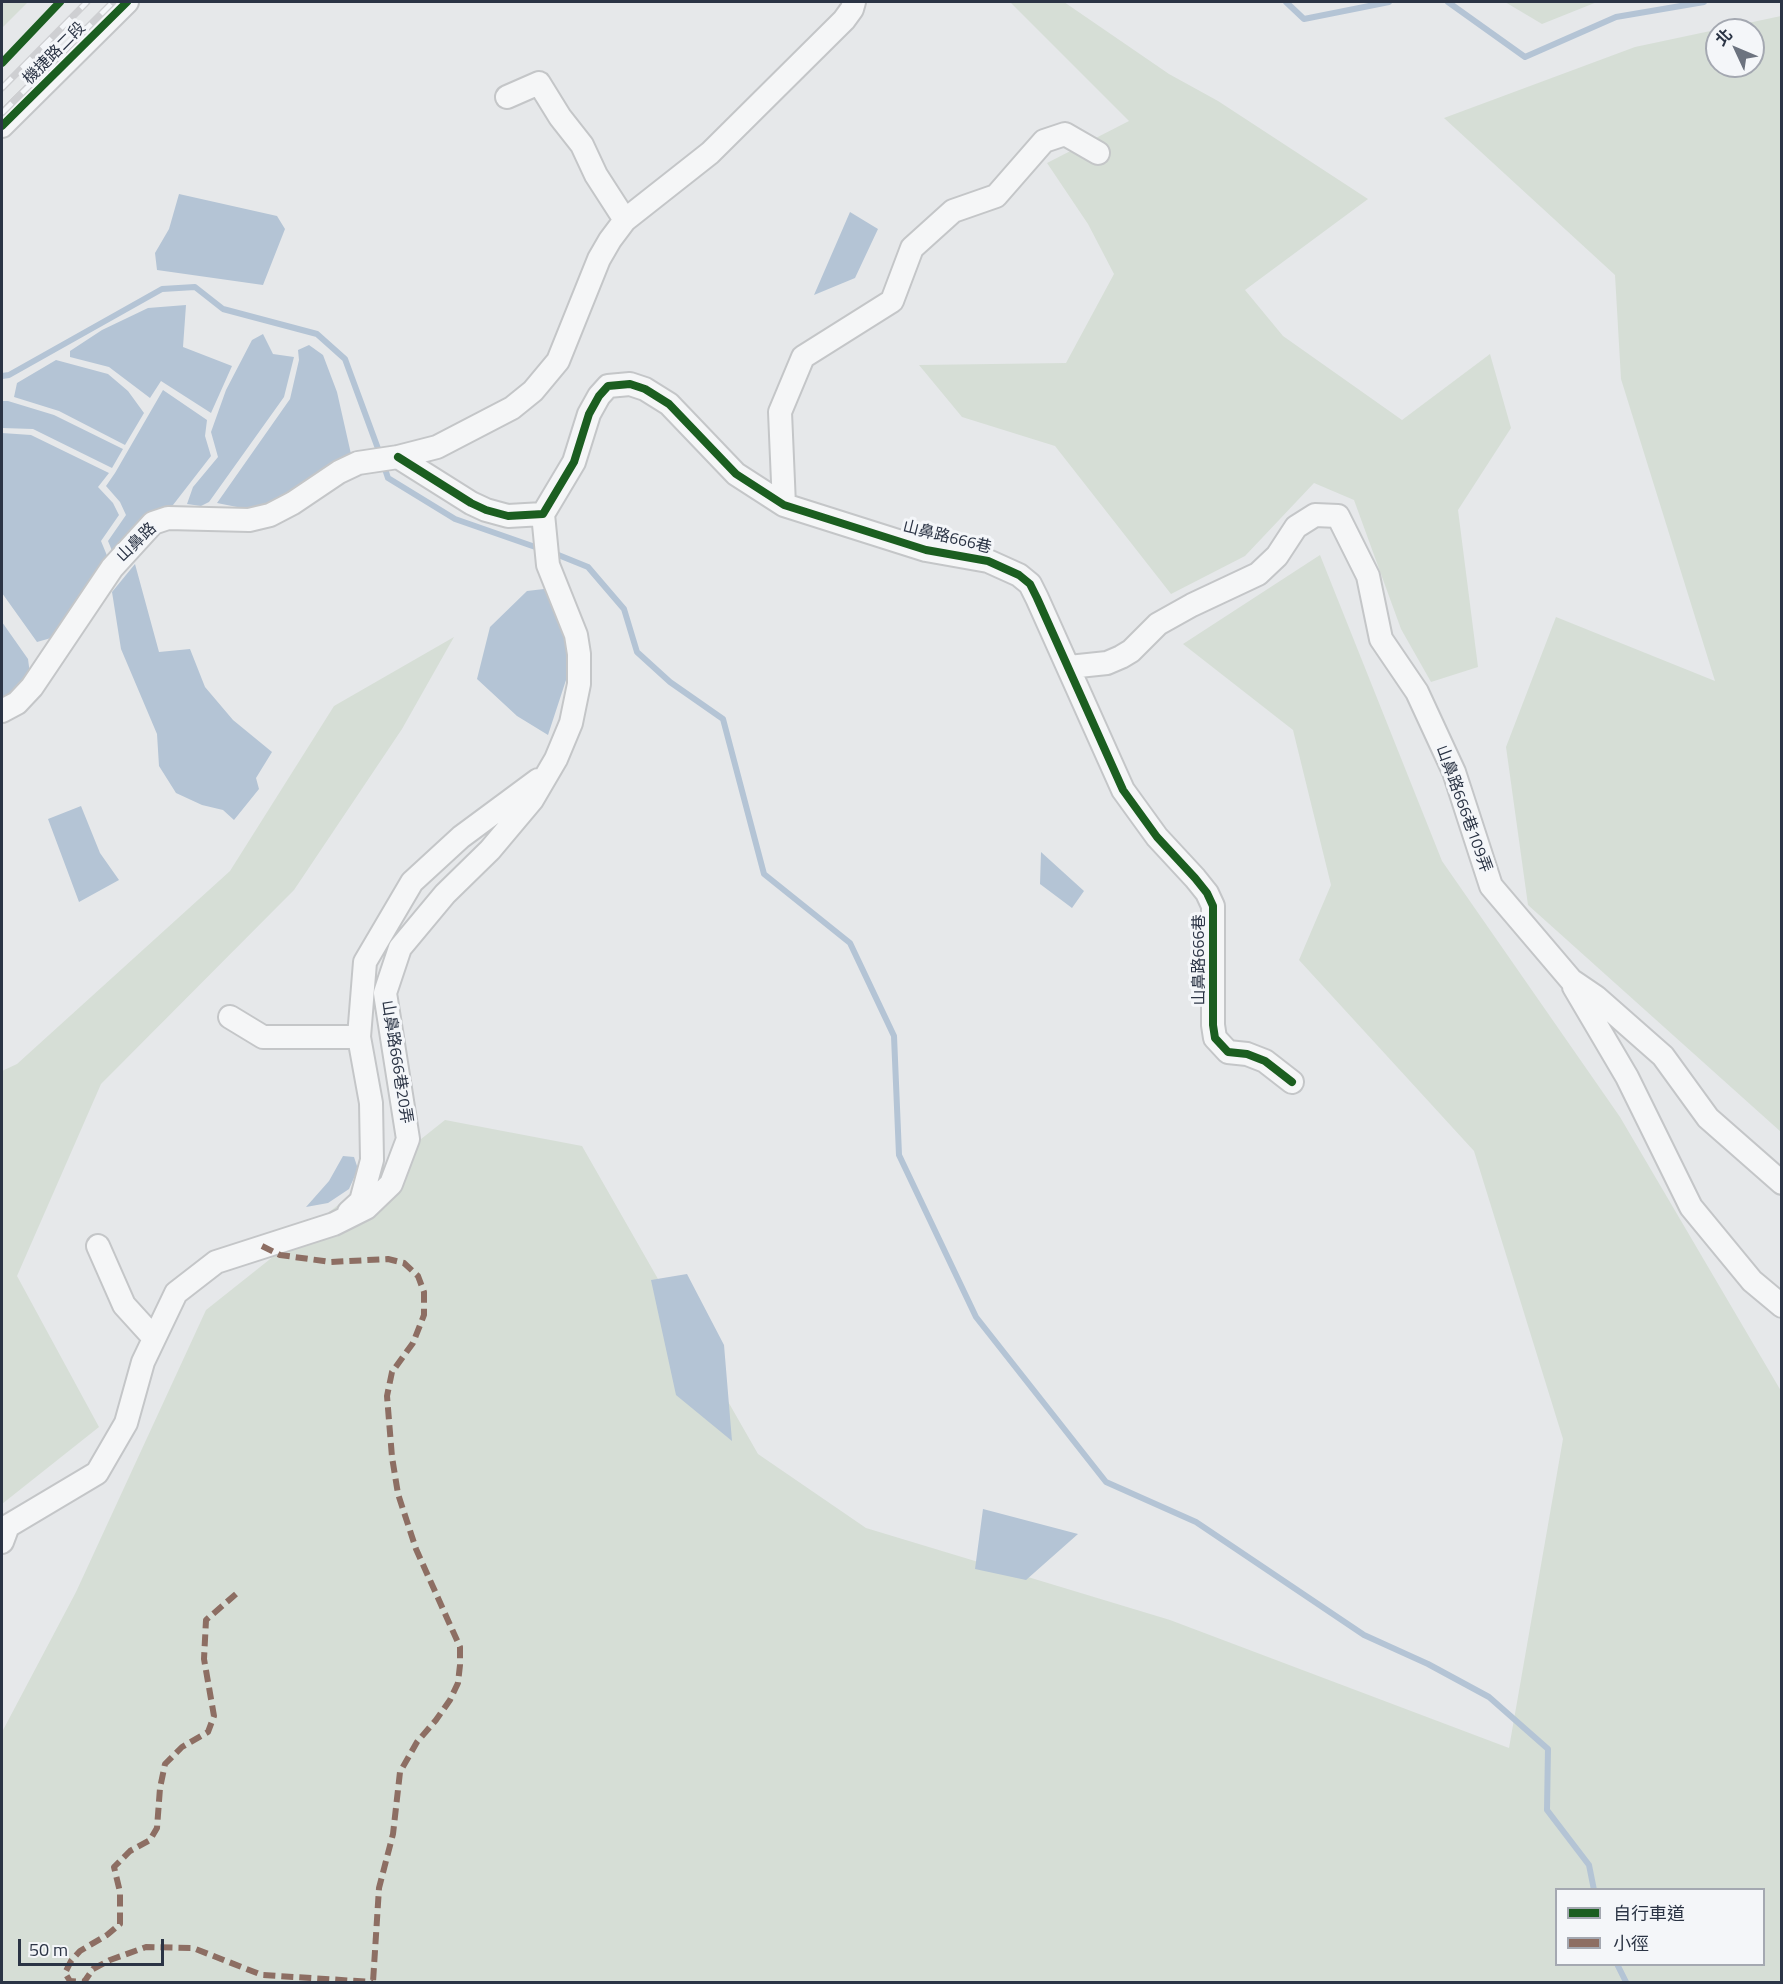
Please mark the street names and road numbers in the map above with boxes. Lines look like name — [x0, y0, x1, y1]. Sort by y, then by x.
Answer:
street label: 機捷路二段 — [20, 19, 90, 89]
street label: 山鼻路666巷 — [901, 518, 993, 558]
street label: 山鼻路 — [113, 519, 161, 567]
street label: 山鼻路666巷109弄 — [1431, 743, 1495, 875]
street label: 山鼻路666巷 — [1190, 915, 1210, 1005]
street label: 山鼻路666巷20弄 — [377, 999, 415, 1125]

